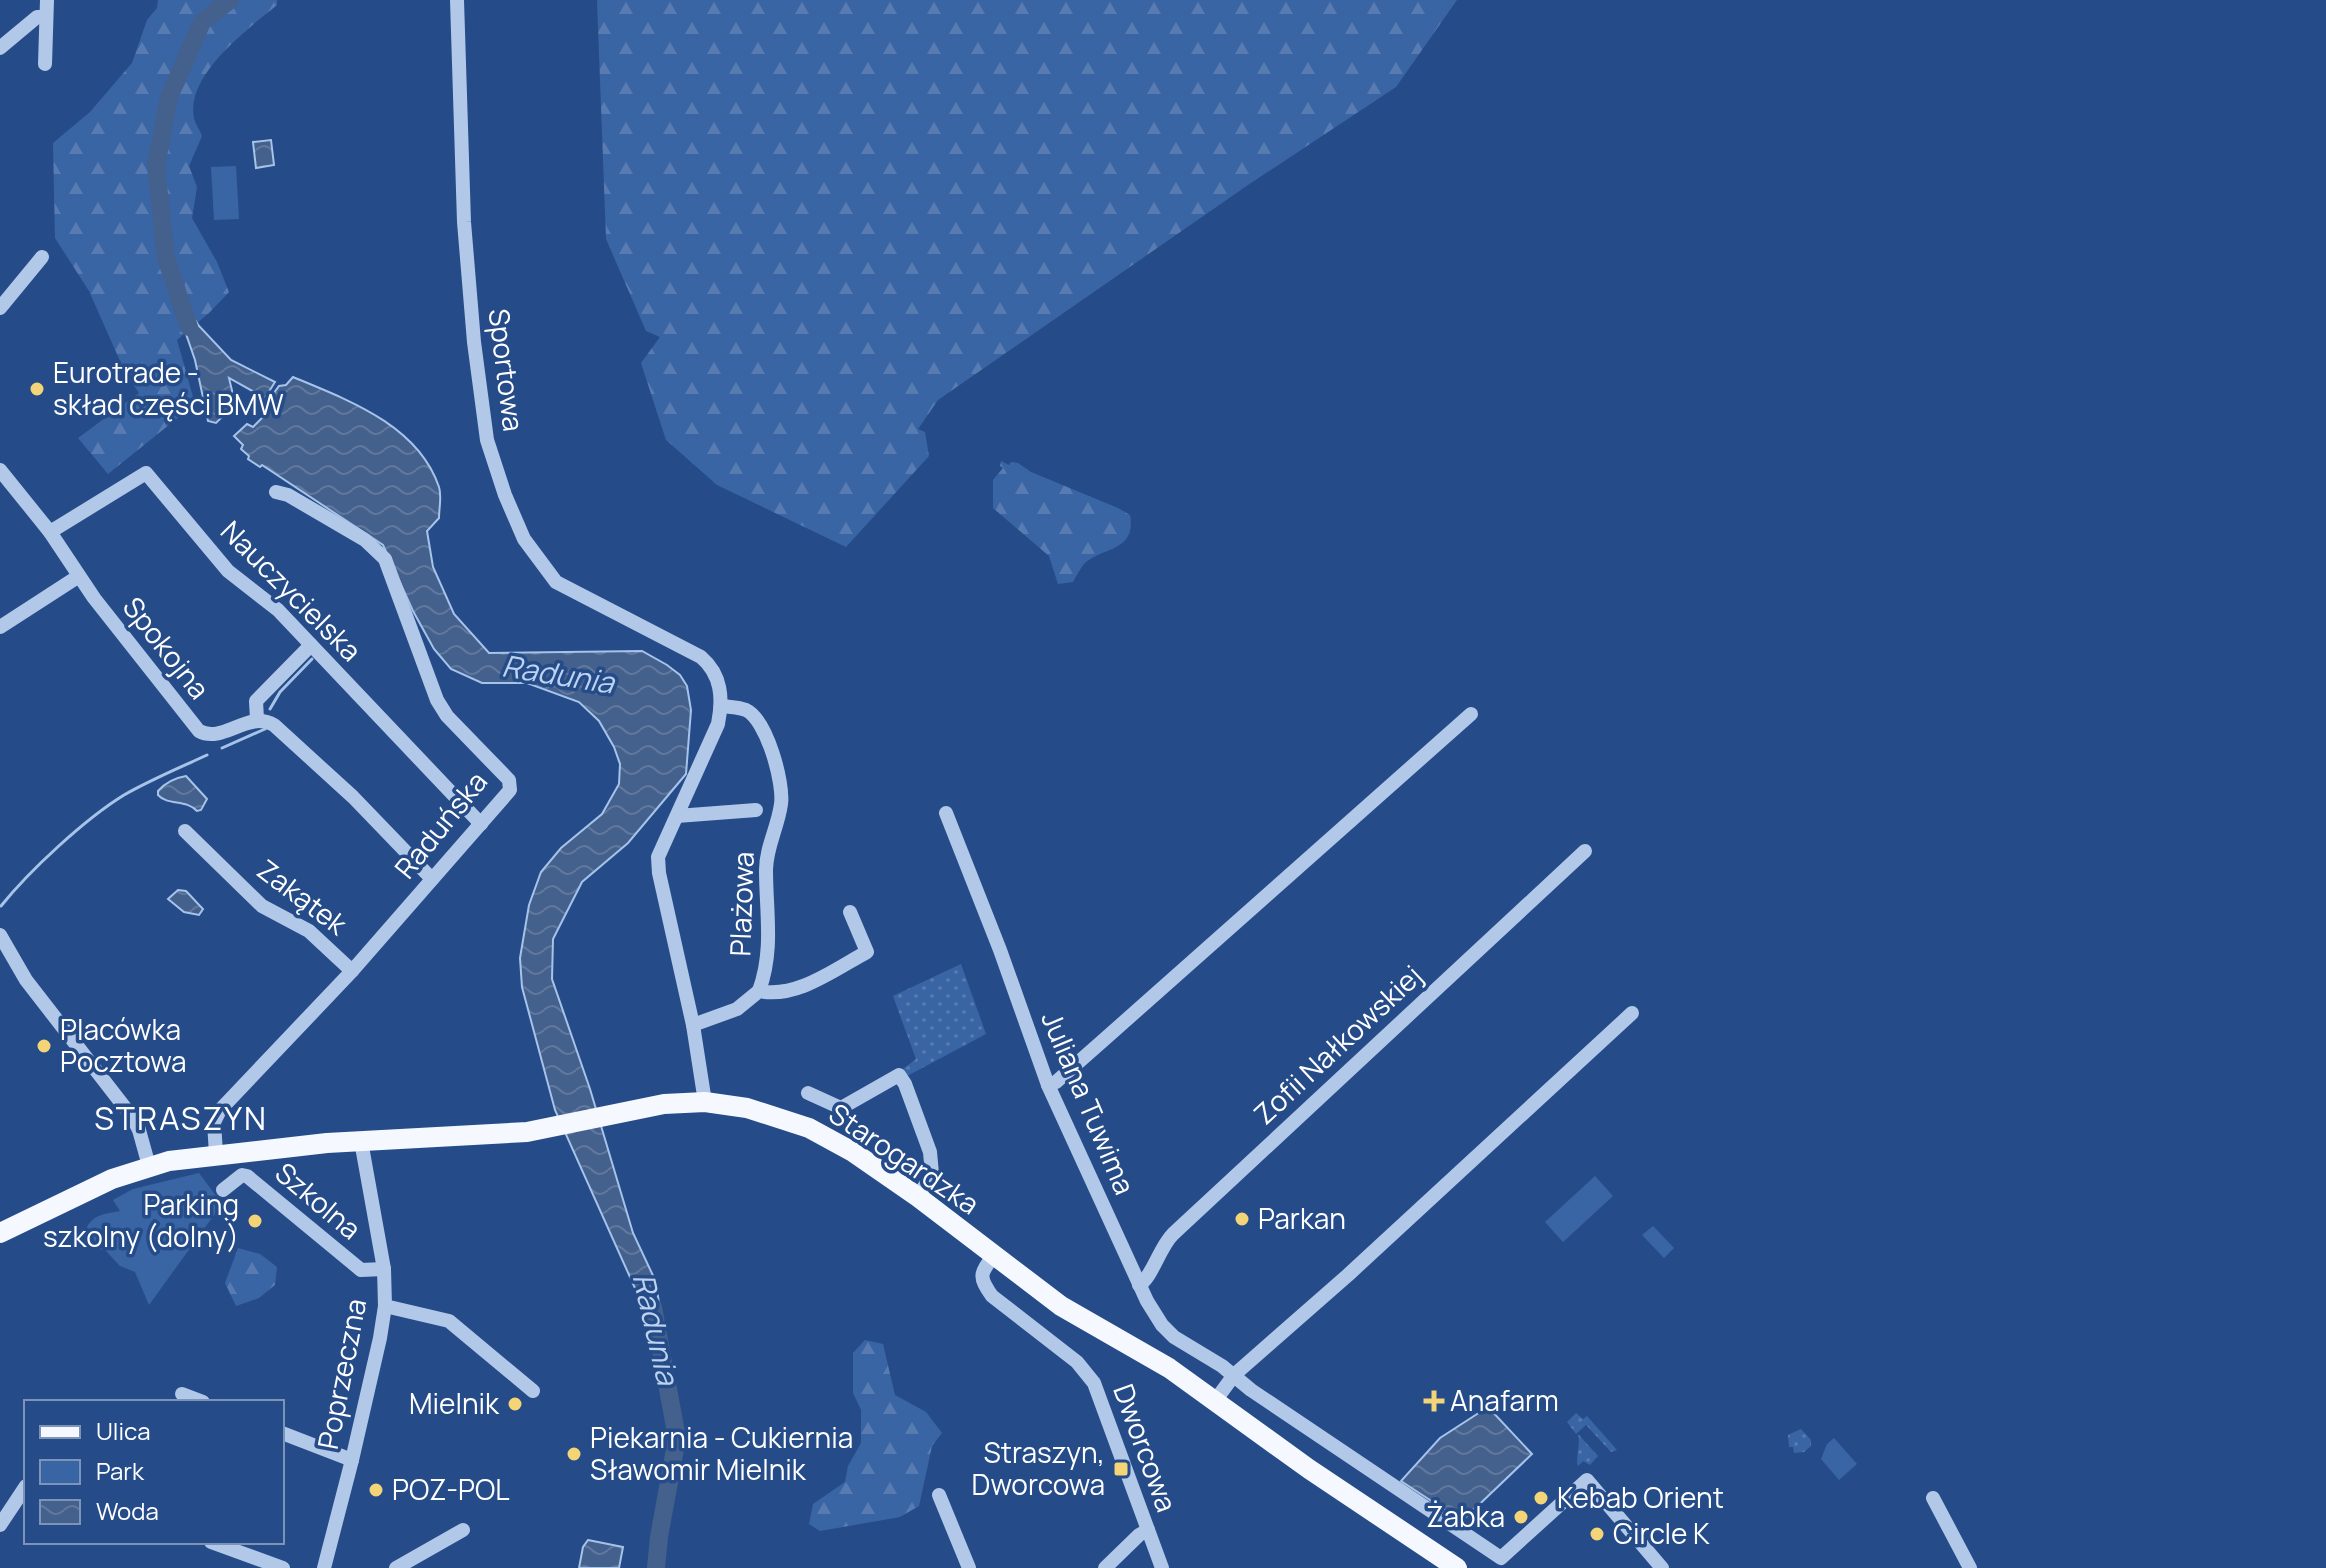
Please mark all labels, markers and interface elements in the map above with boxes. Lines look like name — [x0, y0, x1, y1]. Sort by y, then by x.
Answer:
street label: Sportowa — [481, 306, 533, 433]
place label: Eurotrade - skład części BMW — [53, 353, 284, 423]
marker: Eurotrade - skład części BMW — [28, 380, 46, 398]
street label: Nauczycielska — [213, 512, 370, 669]
street label: Spokojna — [115, 588, 219, 706]
water label: Radunia — [499, 644, 618, 703]
street label: Raduńska — [385, 763, 495, 886]
street label: Zakątek — [250, 850, 356, 943]
street label: Plażowa — [720, 851, 762, 957]
street label: Zofii Nałkowskiej — [1245, 956, 1430, 1132]
street label: Juliana Tuwima — [1033, 1005, 1145, 1200]
place label: Placówka Pocztowa — [60, 1010, 187, 1080]
marker: Placówka Pocztowa — [35, 1037, 53, 1055]
street label: Starogardzka — [822, 1094, 987, 1222]
district label: STRASZYN — [94, 1096, 268, 1140]
street label: Szkolna — [268, 1153, 370, 1247]
place label: Parking szkolny (dolny) — [43, 1185, 239, 1255]
place label: Parkan — [1258, 1199, 1346, 1237]
marker: Parkan — [1233, 1210, 1251, 1228]
marker: Parking szkolny (dolny) — [246, 1212, 264, 1230]
water label: Radunia — [624, 1269, 689, 1389]
street label: Poprzeczna — [308, 1295, 374, 1452]
street label: Dworcowa — [1105, 1378, 1187, 1517]
place label: Anafarm — [1450, 1381, 1559, 1419]
place label: Mielnik — [409, 1384, 500, 1422]
marker: Anafarm — [1425, 1392, 1443, 1410]
marker: Mielnik — [506, 1395, 524, 1413]
legend — [24, 1400, 284, 1544]
text: Ulica — [96, 1414, 151, 1447]
place label: Piekarnia - Cukiernia Sławomir Mielnik — [590, 1418, 853, 1488]
place label: Straszyn, Dworcowa — [972, 1433, 1105, 1503]
marker: Piekarnia - Cukiernia Sławomir Mielnik — [565, 1445, 583, 1463]
text: Park — [96, 1454, 145, 1487]
marker: Straszyn, Dworcowa — [1112, 1460, 1130, 1478]
place label: POZ-POL — [392, 1470, 510, 1508]
place label: Kebab Orient — [1557, 1478, 1724, 1516]
marker: POZ-POL — [367, 1481, 385, 1499]
marker: Kebab Orient — [1532, 1489, 1550, 1507]
text: Woda — [96, 1494, 159, 1527]
place label: Żabka — [1426, 1497, 1505, 1535]
marker: Żabka — [1512, 1508, 1530, 1526]
place label: Circle K — [1613, 1514, 1710, 1552]
marker: Circle K — [1588, 1525, 1606, 1543]

